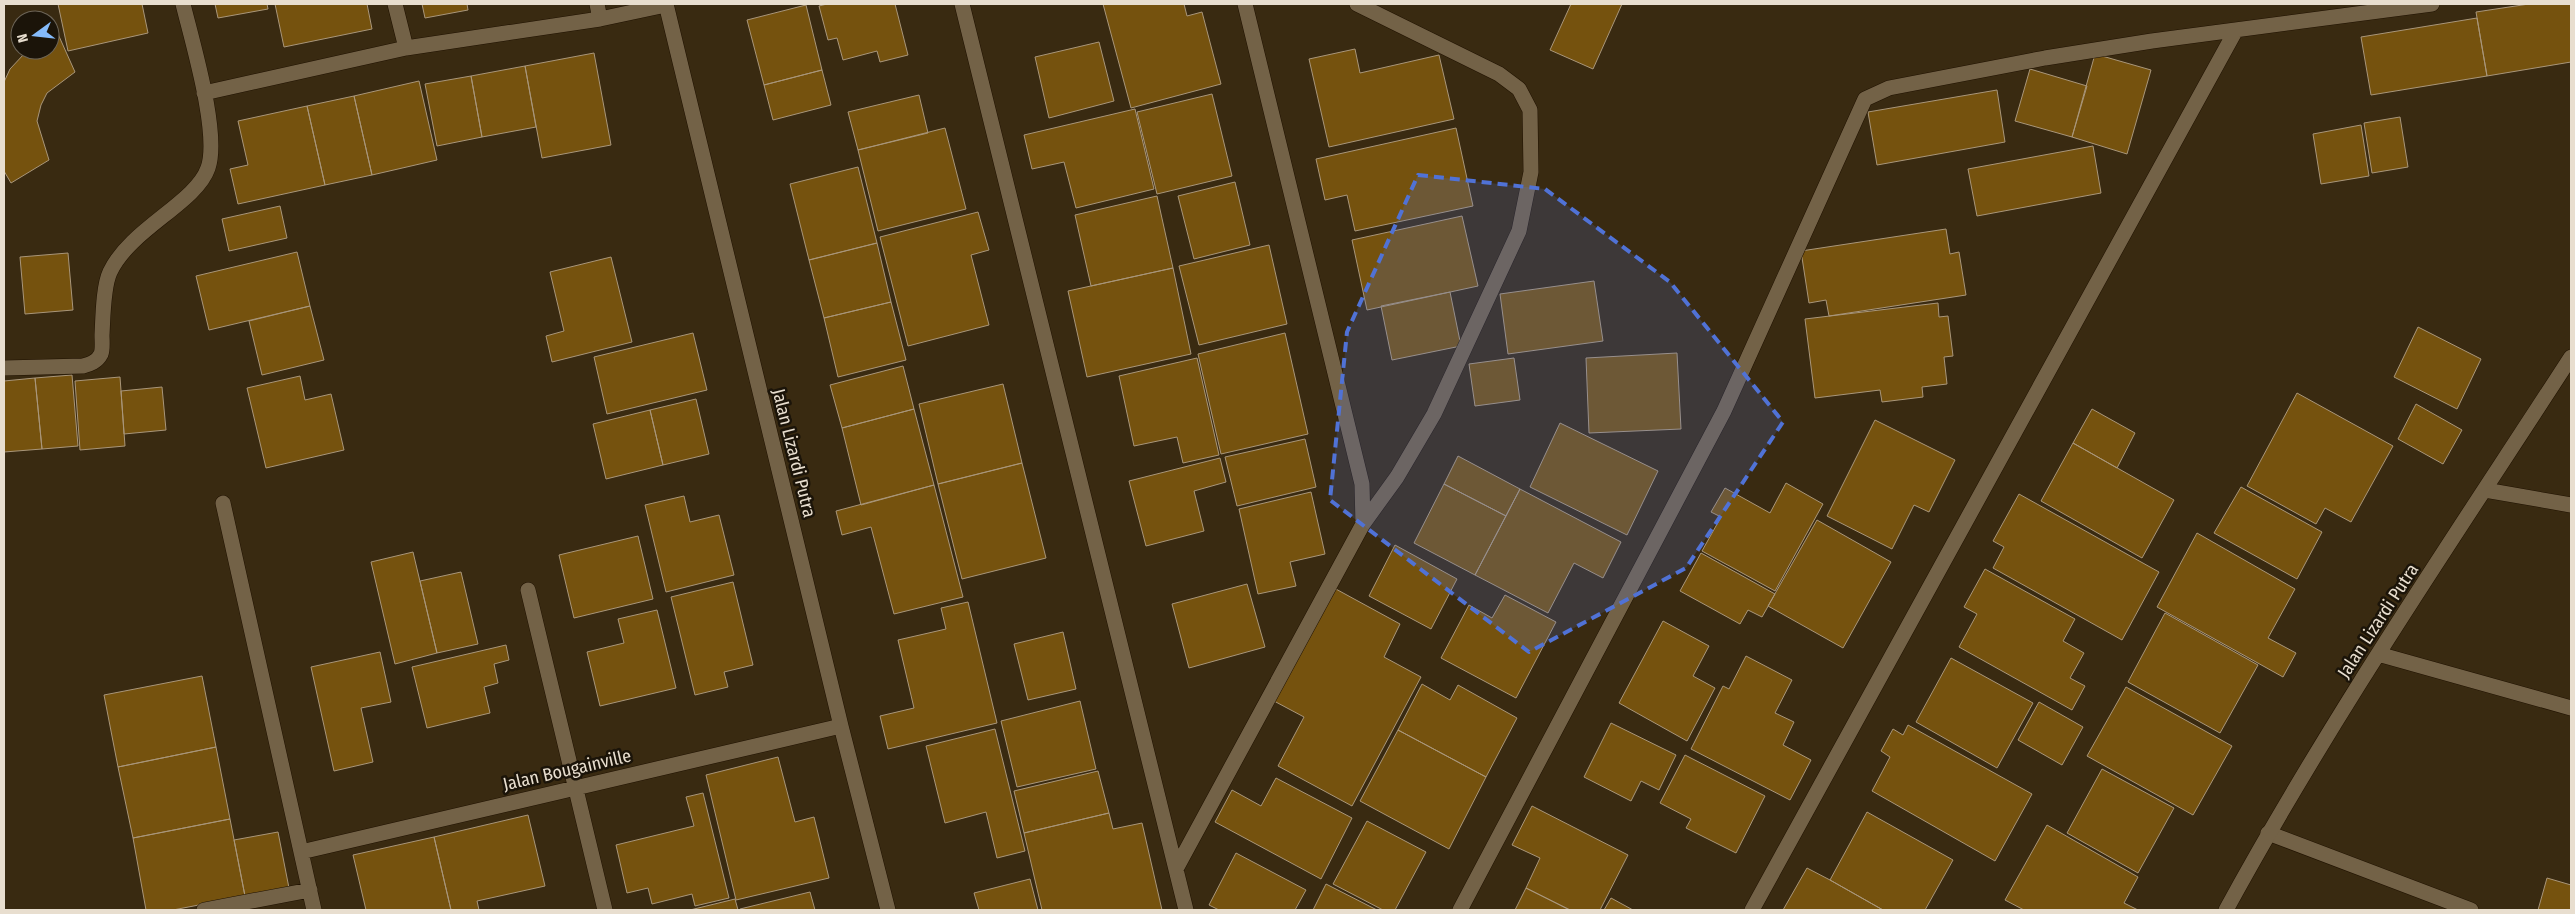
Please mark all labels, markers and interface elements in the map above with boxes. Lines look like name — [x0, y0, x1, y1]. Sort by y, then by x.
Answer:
north arrow — [10, 10, 60, 60]
text: N — [14, 32, 32, 44]
street label: Jalan Lizardi Putra — [767, 386, 821, 520]
street label: Jalan Lizardi Putra — [2333, 560, 2423, 682]
street label: Jalan Bougainville — [501, 745, 633, 795]

